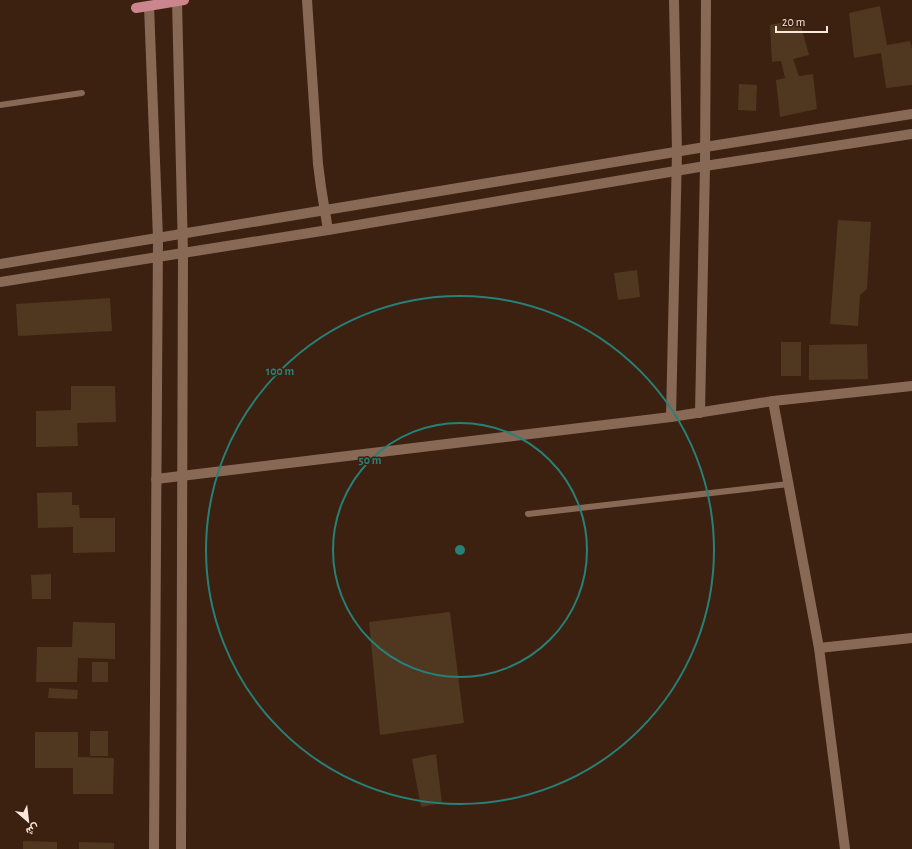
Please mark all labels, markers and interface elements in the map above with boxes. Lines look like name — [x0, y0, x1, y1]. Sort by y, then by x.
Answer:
scale bar — [776, 8, 827, 34]
text: 20 m — [782, 16, 805, 28]
text: 100 m — [266, 365, 294, 377]
text: 50 m — [359, 454, 382, 466]
centre of rings — [453, 543, 467, 557]
north arrow — [8, 801, 48, 841]
text: ش — [24, 821, 41, 837]

